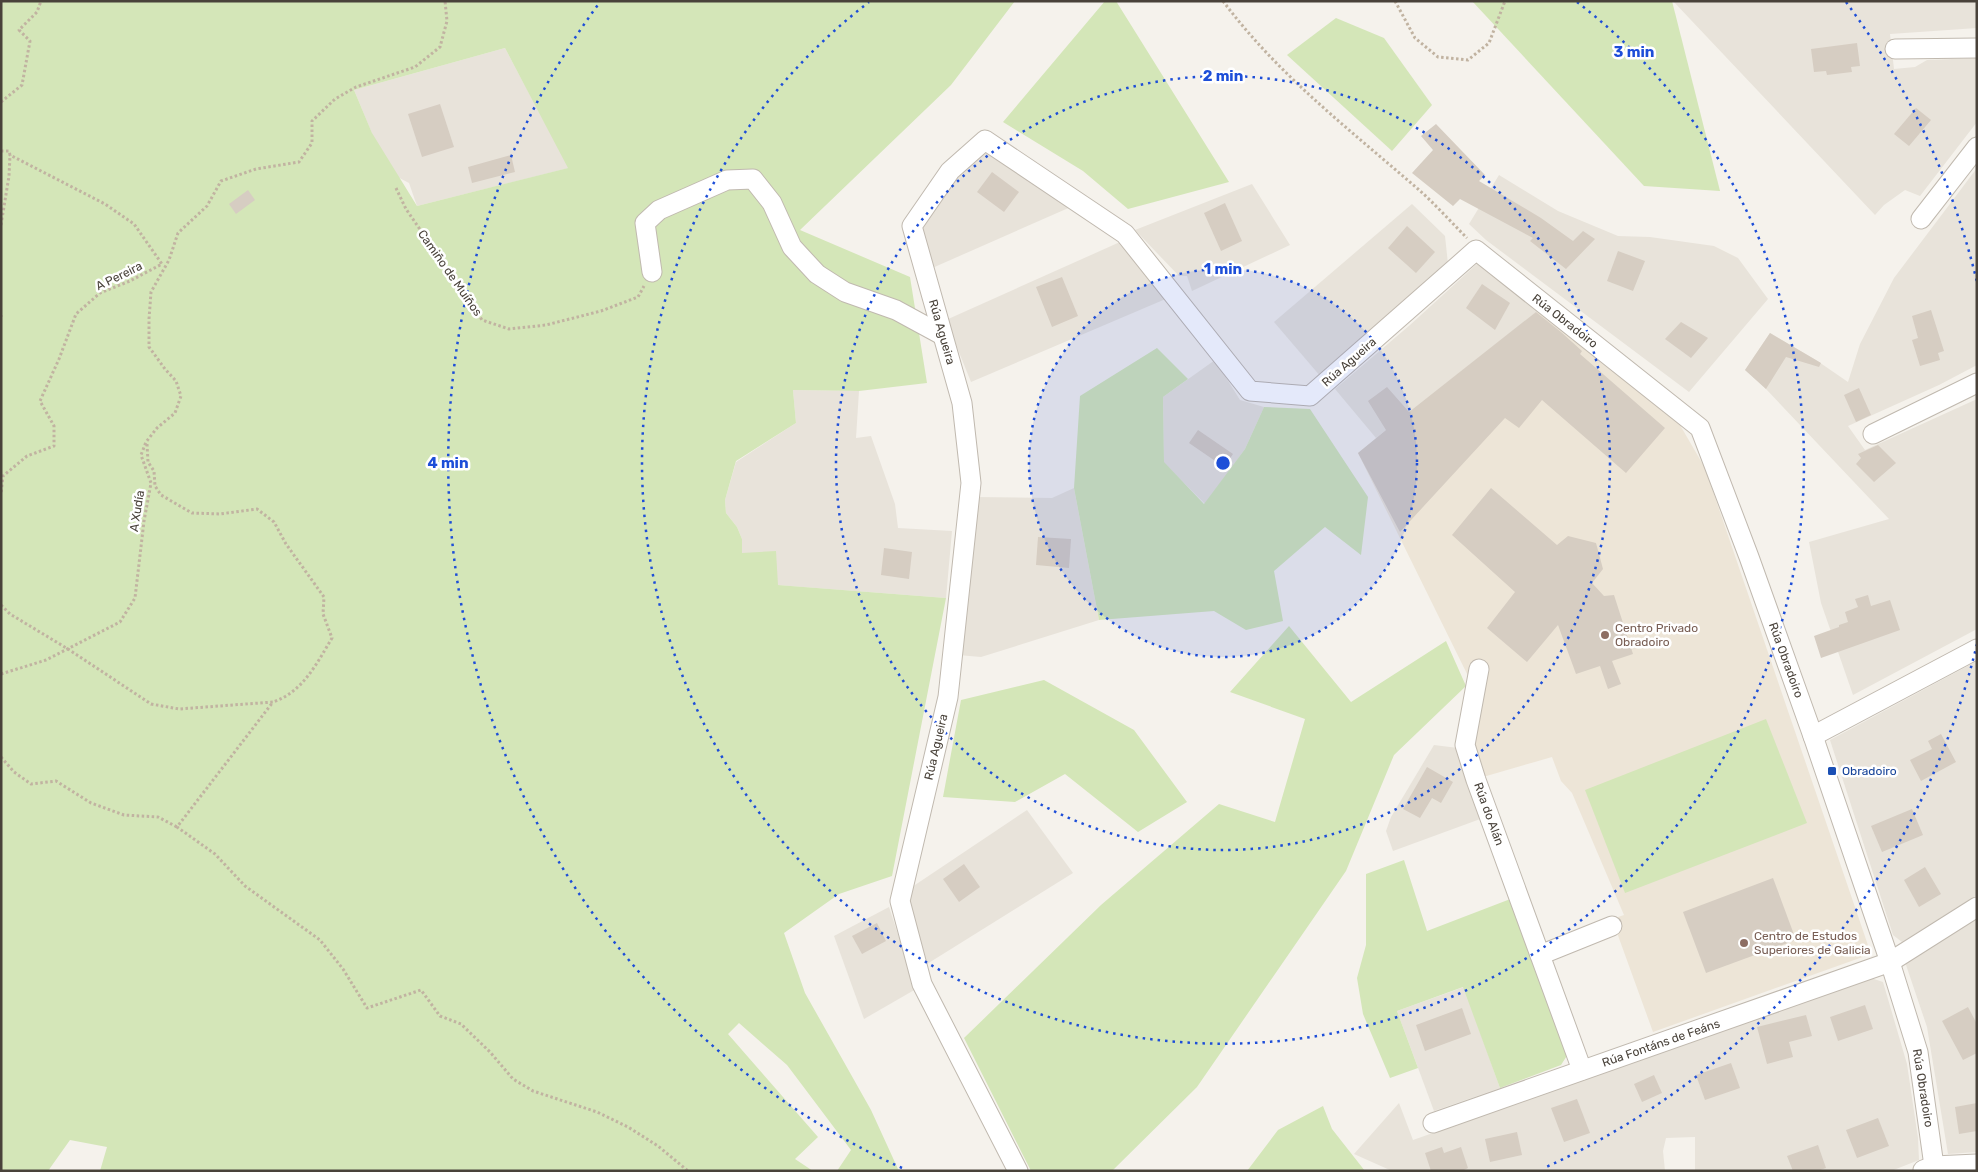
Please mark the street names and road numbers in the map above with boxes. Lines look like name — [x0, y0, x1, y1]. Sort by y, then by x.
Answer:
street label: Camiño de Muíños — [415, 227, 485, 319]
street label: A Pereira — [93, 259, 145, 293]
street label: Rúa Obradoiro — [1529, 291, 1601, 351]
street label: Rúa Agueira — [926, 298, 958, 366]
street label: Rúa Agueira — [1319, 335, 1379, 389]
street label: A Xudía — [127, 489, 147, 533]
street label: Rúa Obradoiro — [1766, 620, 1806, 700]
street label: Rúa Agueira — [922, 713, 950, 781]
street label: Rúa do Alán — [1471, 781, 1507, 847]
street label: Rúa Fontáns de Feáns — [1600, 1016, 1722, 1070]
street label: Rúa Obradoiro — [1910, 1048, 1936, 1128]

